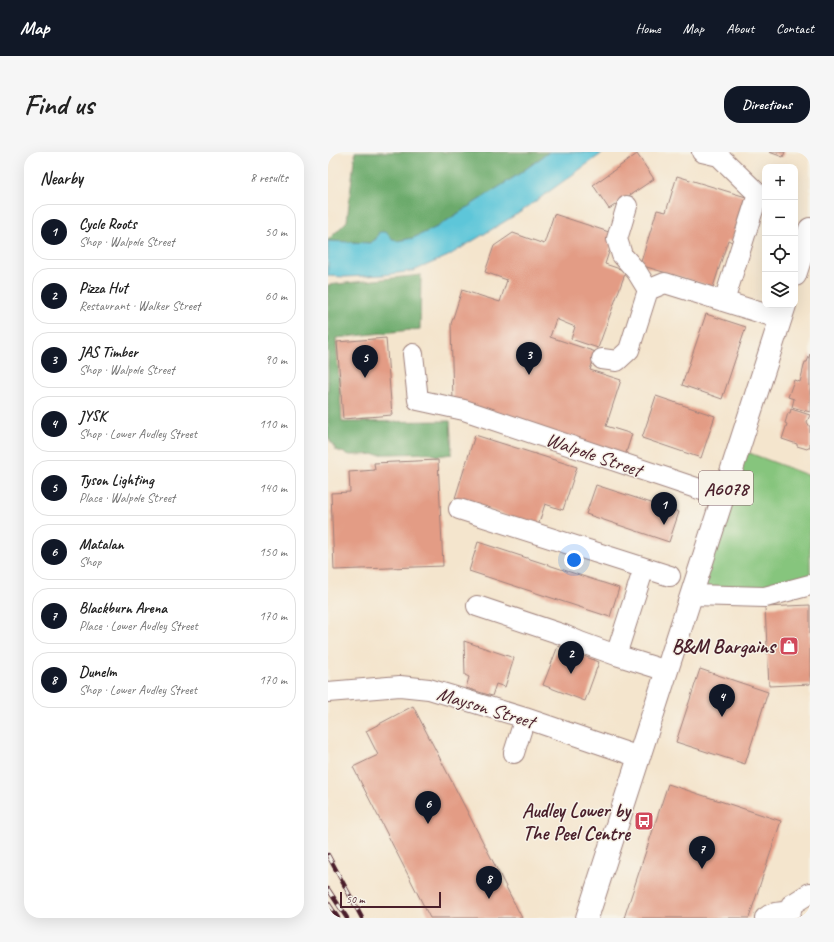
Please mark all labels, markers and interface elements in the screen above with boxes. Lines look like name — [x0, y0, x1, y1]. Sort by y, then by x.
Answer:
text: Map — [20, 16, 50, 40]
text: Home — [635, 20, 661, 37]
text: Map — [683, 20, 704, 37]
text: About — [726, 20, 754, 37]
text: Contact — [776, 20, 814, 37]
button: Directions — [724, 86, 810, 123]
text: Find us — [24, 87, 94, 122]
map controls — [762, 164, 798, 308]
button: + — [762, 164, 798, 200]
text: Nearby — [40, 168, 83, 189]
text: 8 results — [250, 170, 288, 186]
button: − — [762, 200, 798, 236]
text: Cycle Roots — [79, 215, 137, 234]
text: 1 — [51, 224, 57, 240]
text: 50 m — [265, 224, 287, 240]
text: Shop · Walpole Street — [79, 234, 174, 250]
button: locate — [762, 236, 798, 272]
button: layers — [762, 272, 798, 308]
text: Pizza Hut — [79, 279, 127, 298]
text: 2 — [51, 288, 57, 304]
text: 60 m — [265, 288, 287, 304]
text: Restaurant · Walker Street — [79, 298, 200, 314]
pin: 3 — [516, 342, 542, 375]
text: JAS Timber — [79, 343, 138, 362]
pin: 5 — [352, 345, 378, 378]
text: 3 — [51, 352, 57, 368]
text: 90 m — [265, 352, 287, 368]
text: Shop · Walpole Street — [79, 362, 174, 378]
text: JYSK — [79, 407, 106, 426]
text: 4 — [51, 416, 57, 432]
text: 110 m — [259, 416, 287, 432]
text: Shop · Lower Audley Street — [79, 426, 197, 442]
street label: Walpole Street — [543, 426, 648, 484]
text: Tyson Lighting — [79, 471, 153, 490]
road number: A6078 — [699, 471, 753, 505]
text: 5 — [51, 480, 57, 496]
text: 140 m — [259, 480, 287, 496]
text: Place · Walpole Street — [79, 490, 175, 506]
pin: 1 — [651, 492, 677, 525]
text: Matalan — [79, 535, 124, 554]
text: 6 — [51, 544, 57, 560]
text: 150 m — [259, 544, 287, 560]
your location — [564, 550, 584, 570]
text: Shop — [79, 554, 101, 570]
text: Blackburn Arena — [79, 599, 167, 618]
text: 7 — [51, 608, 57, 624]
text: 170 m — [259, 608, 287, 624]
text: Place · Lower Audley Street — [79, 618, 198, 634]
place label: B&M Bargains — [672, 634, 777, 659]
shop icon: B&M Bargains — [778, 635, 800, 657]
pin: 2 — [558, 641, 584, 674]
text: Dunelm — [79, 663, 116, 682]
text: 8 — [51, 672, 57, 688]
text: 170 m — [259, 672, 287, 688]
street label: Mayson Street — [434, 681, 541, 735]
text: Shop · Lower Audley Street — [79, 682, 197, 698]
pin: 4 — [709, 684, 735, 717]
pin: 6 — [415, 791, 441, 824]
place label: Audley Lower by The Peel Centre — [522, 798, 632, 846]
bus stop icon: Audley Lower by The Peel Centre — [633, 810, 655, 832]
pin: 7 — [689, 836, 715, 869]
pin: 8 — [476, 866, 502, 899]
scale bar — [340, 890, 441, 909]
text: 50 m — [346, 892, 365, 906]

